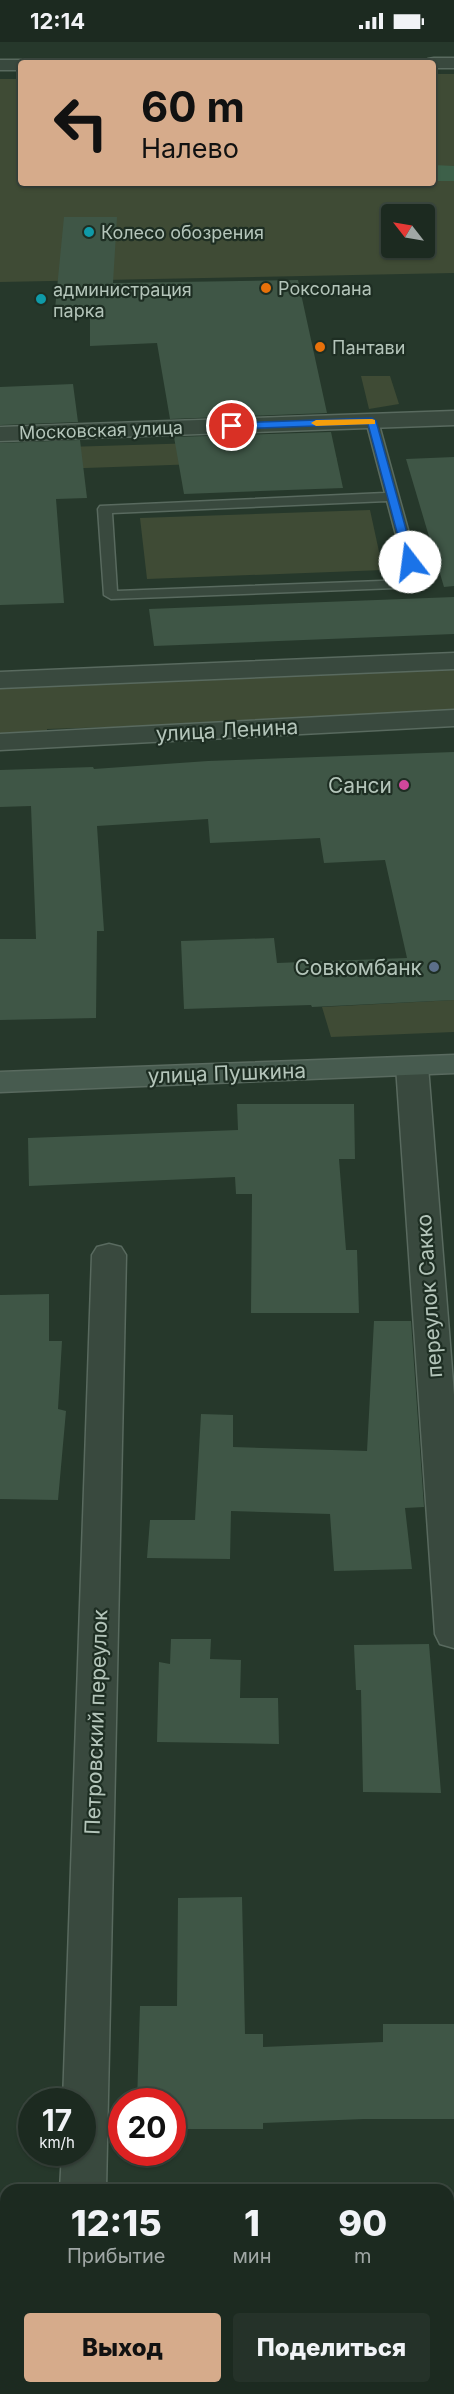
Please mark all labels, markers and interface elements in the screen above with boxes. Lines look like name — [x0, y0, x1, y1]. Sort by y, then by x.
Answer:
text: 12:14 — [30, 8, 85, 34]
text: 60 m — [141, 81, 245, 132]
icon: left — [42, 84, 120, 162]
text: Налево — [141, 132, 239, 165]
north arrow — [381, 204, 435, 258]
map controls — [381, 204, 435, 258]
place label: Колесо обозрения — [101, 222, 264, 243]
marker: Колесо обозрения — [82, 225, 96, 239]
place label: Роксолана — [278, 278, 372, 299]
place label: администрация парка — [53, 279, 192, 321]
marker: Роксолана — [259, 281, 273, 295]
marker: администрация парка — [34, 292, 48, 306]
place label: Пантави — [332, 337, 405, 358]
marker: Пантави — [313, 340, 327, 354]
pin — [206, 400, 257, 451]
icon: arrive — [215, 409, 248, 442]
street label: Московская улица — [19, 417, 183, 443]
position arrow — [378, 530, 442, 594]
street label: улица Ленина — [155, 714, 299, 746]
place label: Санси — [328, 773, 392, 798]
marker: Санси — [397, 778, 411, 792]
place label: Совкомбанк — [295, 955, 423, 980]
marker: Совкомбанк — [427, 960, 441, 974]
street label: улица Пушкина — [147, 1058, 307, 1088]
street label: переулок Сакко — [411, 1213, 447, 1379]
street label: Петровский переулок — [80, 1608, 112, 1835]
speed limit sign: 20 — [108, 2088, 186, 2166]
text: 17 — [42, 2102, 72, 2138]
text: km/h — [39, 2133, 75, 2152]
text: 12:15 — [71, 2201, 162, 2245]
text: 1 — [244, 2201, 260, 2245]
text: 90 — [338, 2201, 387, 2245]
text: Прибытие — [67, 2244, 166, 2268]
text: мин — [232, 2244, 271, 2268]
text: m — [354, 2244, 371, 2268]
button: Выход — [24, 2313, 221, 2382]
button: Поделиться — [233, 2313, 430, 2382]

